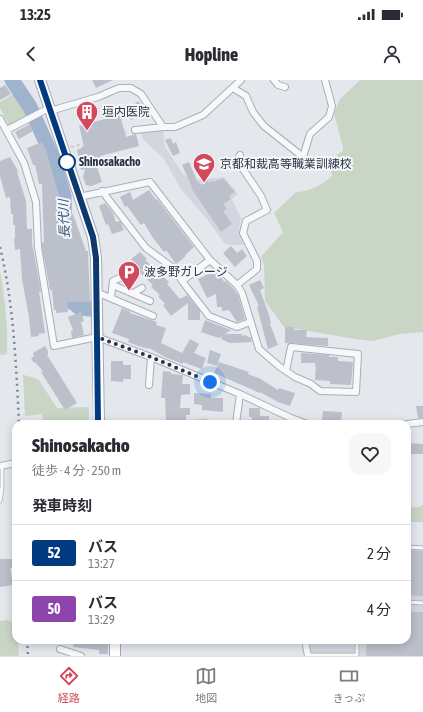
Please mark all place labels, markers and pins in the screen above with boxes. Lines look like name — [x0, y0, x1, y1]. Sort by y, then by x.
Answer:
building icon: 垣内医院 — [74, 99, 100, 132]
place label: 垣内医院 — [102, 105, 150, 119]
school or university icon: 京都和裁高等職業訓練校 — [191, 151, 217, 184]
marker: Shinosakacho — [58, 153, 76, 171]
place label: Shinosakacho — [79, 155, 141, 169]
place label: 京都和裁高等職業訓練校 — [220, 157, 352, 171]
parking icon: 波多野ガレージ — [116, 259, 142, 292]
place label: 波多野ガレージ — [144, 265, 228, 279]

